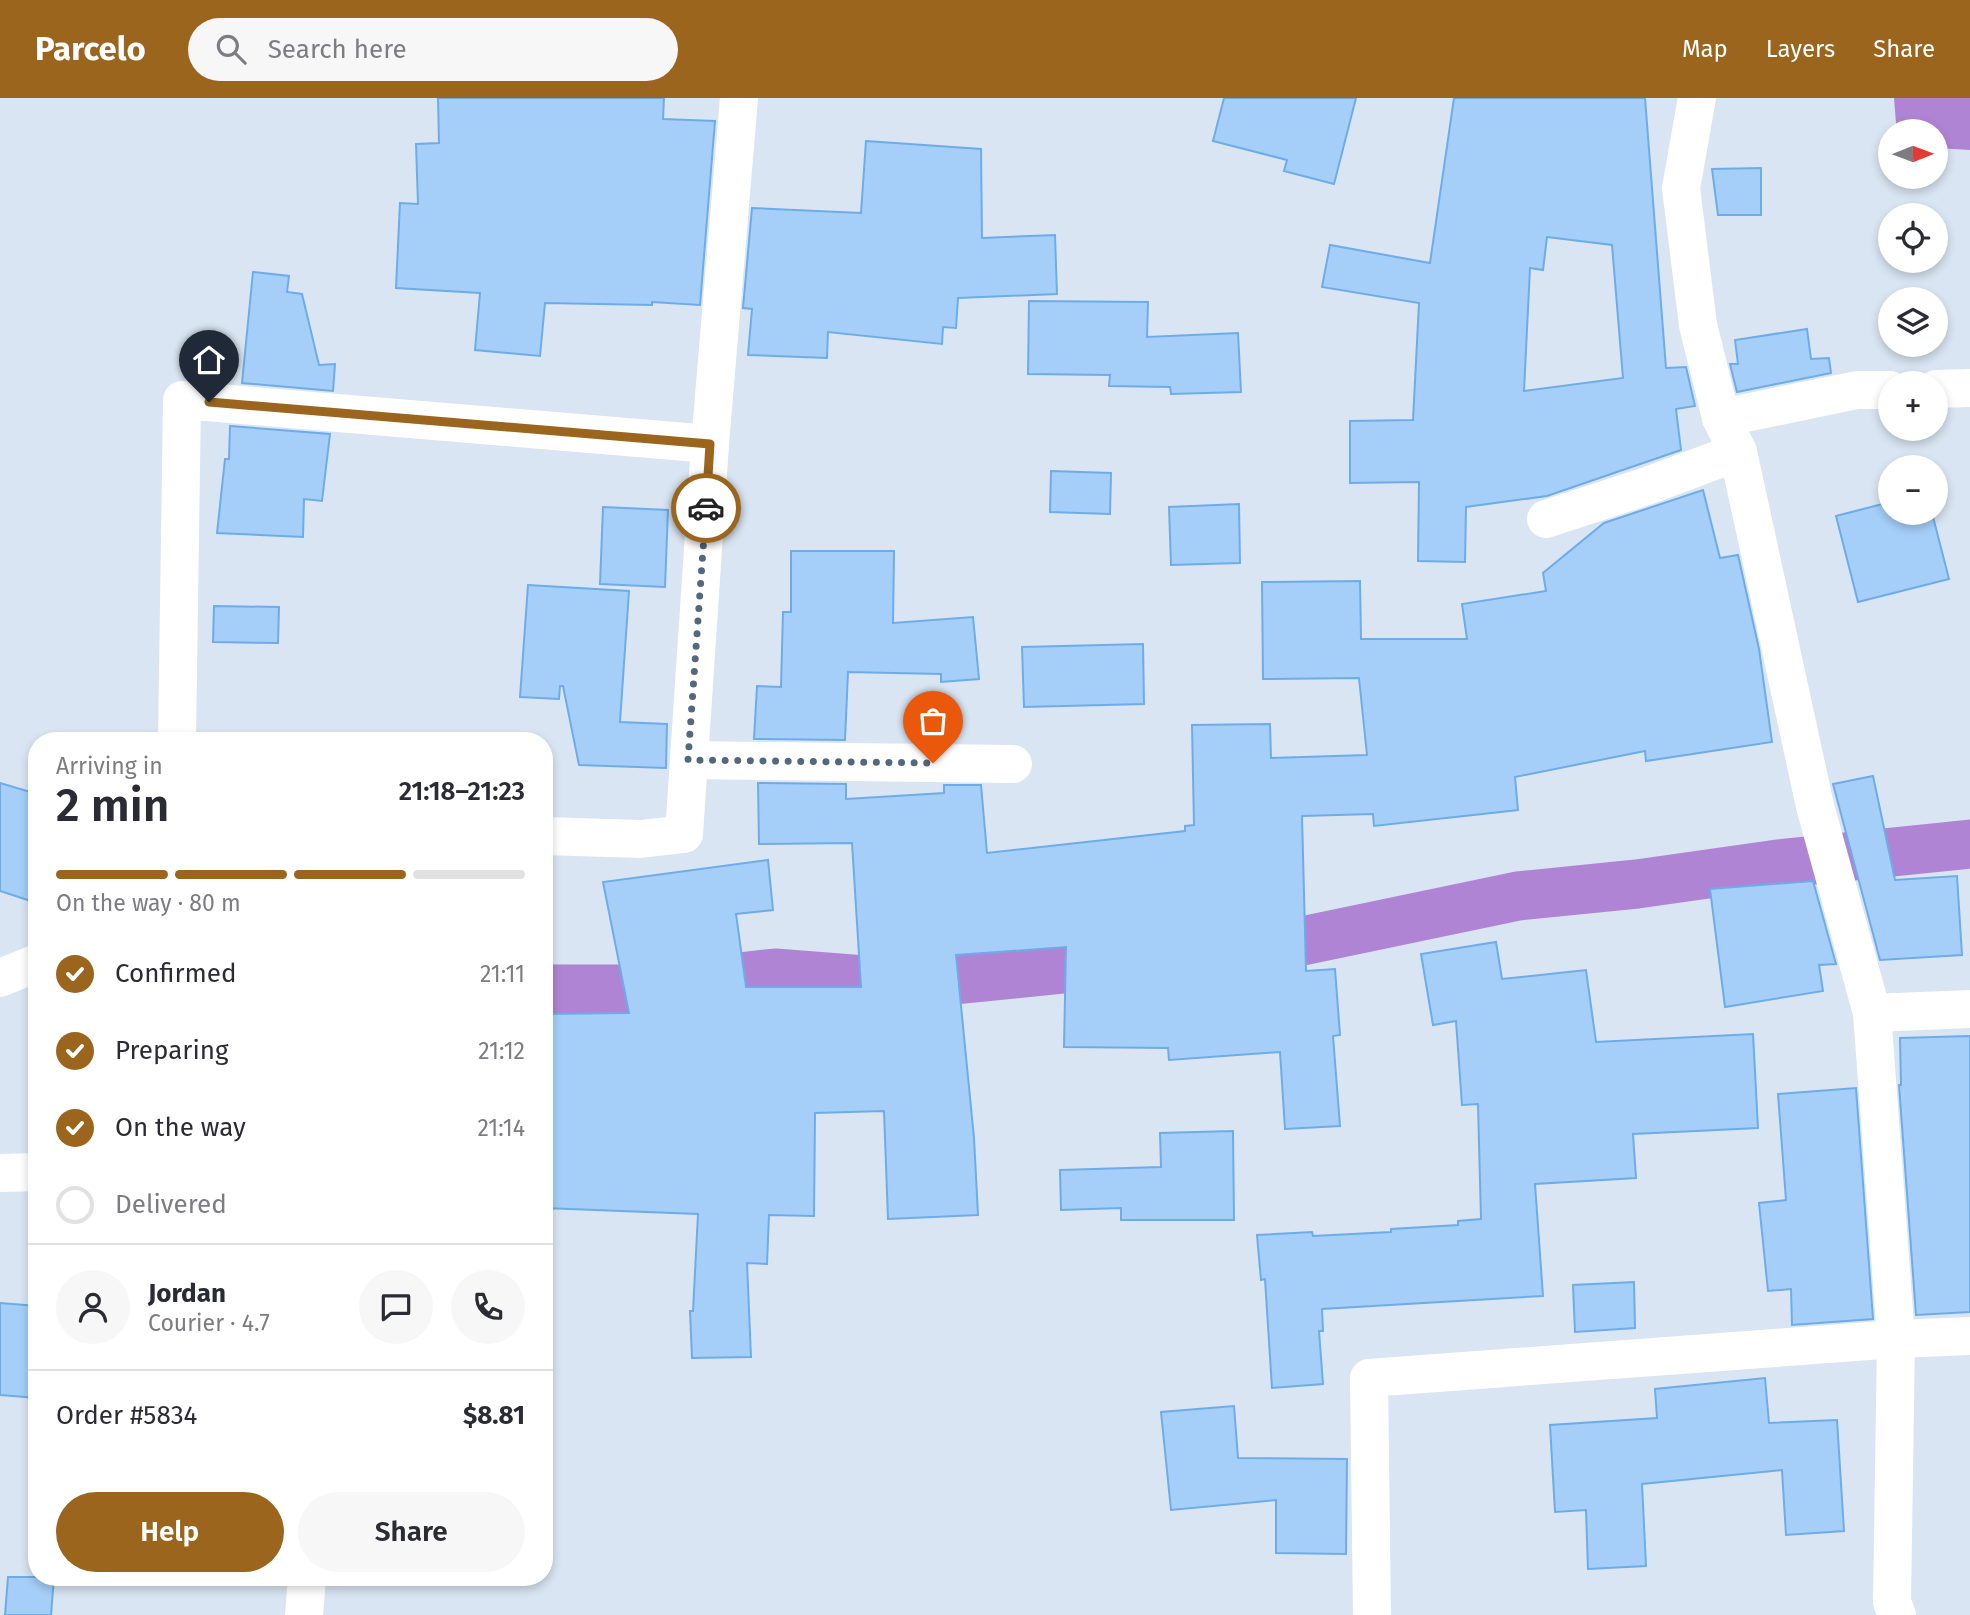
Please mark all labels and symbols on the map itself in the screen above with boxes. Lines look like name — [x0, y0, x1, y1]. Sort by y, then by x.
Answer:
north arrow — [1878, 119, 1948, 189]
pin — [179, 330, 239, 402]
courier — [671, 473, 741, 543]
pin — [903, 691, 963, 763]

